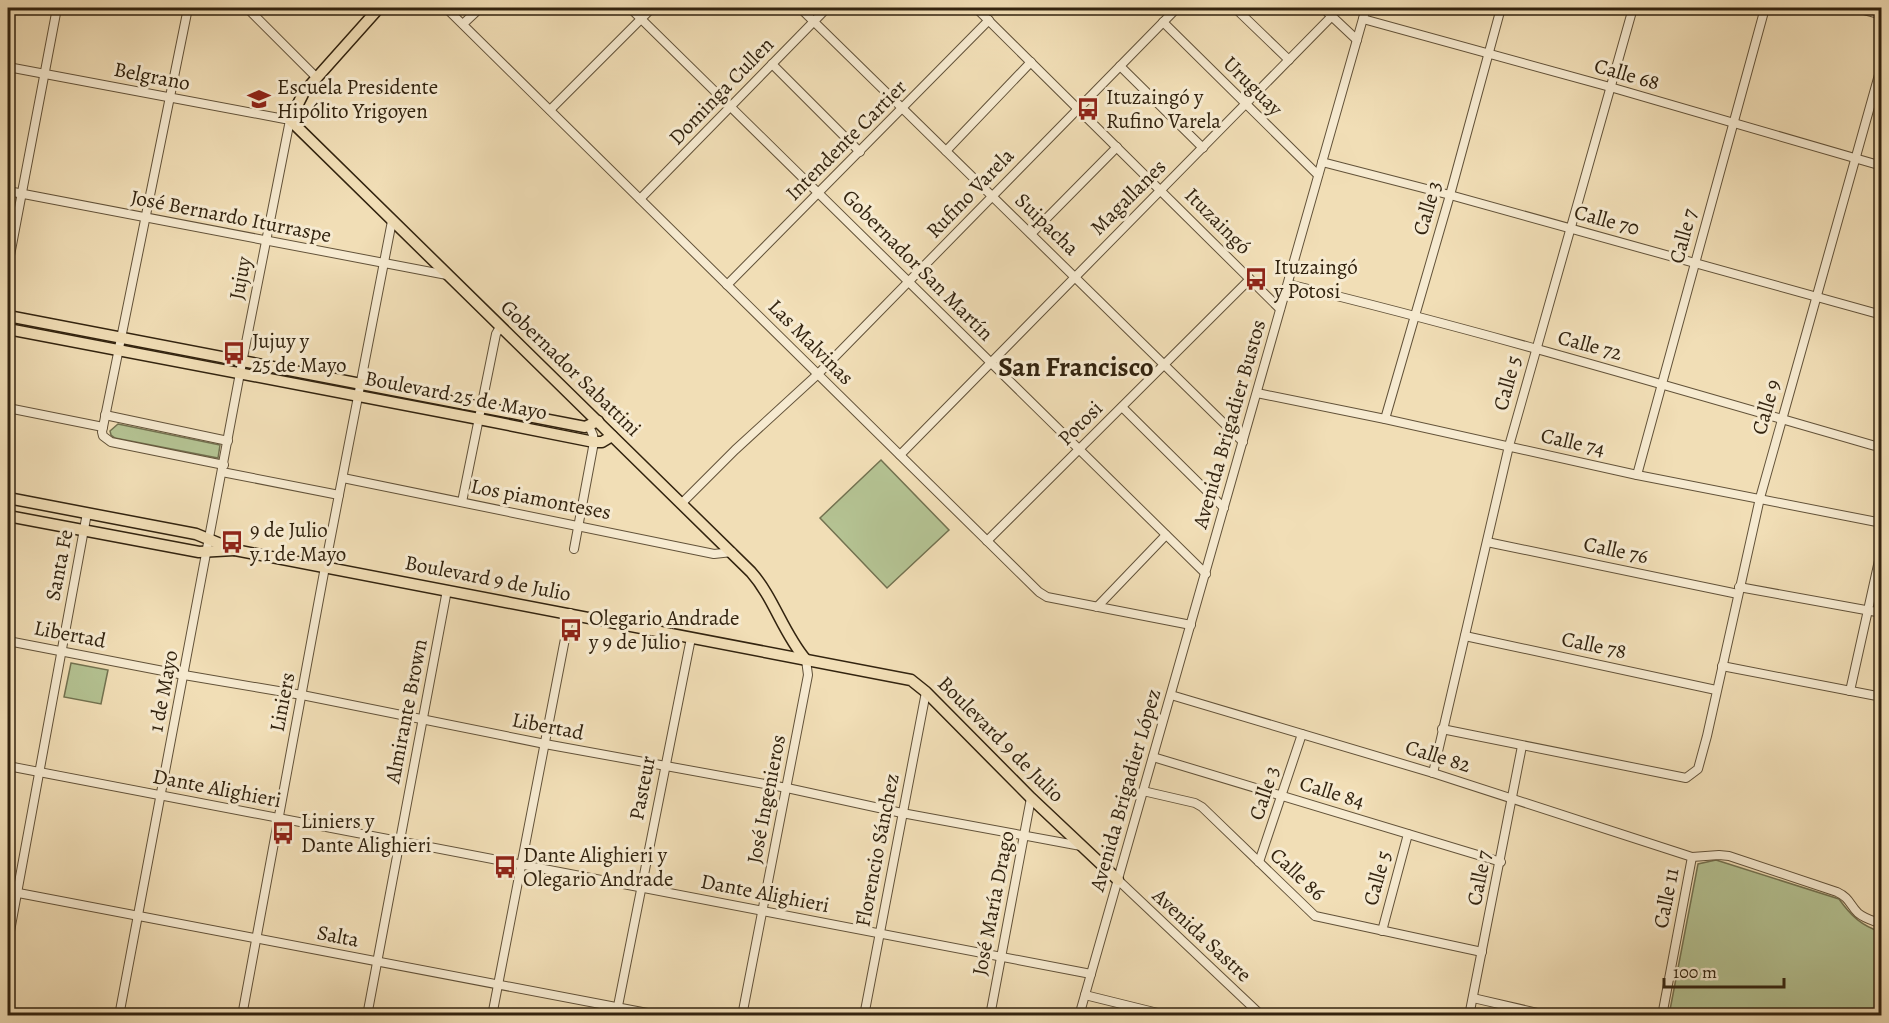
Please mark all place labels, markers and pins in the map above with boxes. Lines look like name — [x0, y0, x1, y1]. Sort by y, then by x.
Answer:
place label: Escuela Presidente Hipólito Yrigoyen — [277, 73, 438, 125]
place label: Ituzaingó y Rufino Varela — [1106, 83, 1221, 135]
school or university icon: Escuela Presidente Hipólito Yrigoyen — [246, 86, 272, 112]
bus stop icon: Ituzaingó y Rufino Varela — [1075, 96, 1101, 122]
place label: Ituzaingó y Potosi — [1273, 253, 1358, 305]
bus stop icon: Ituzaingó y Potosi — [1243, 266, 1269, 292]
place label: Jujuy y 25 de Mayo — [252, 327, 346, 379]
bus stop icon: Jujuy y 25 de Mayo — [221, 340, 247, 366]
place label: 9 de Julio y 1 de Mayo — [249, 516, 346, 568]
bus stop icon: 9 de Julio y 1 de Mayo — [219, 529, 245, 555]
place label: Olegario Andrade y 9 de Julio — [588, 604, 739, 656]
bus stop icon: Olegario Andrade y 9 de Julio — [558, 617, 584, 643]
place label: Liniers y Dante Alighieri — [301, 807, 432, 859]
bus stop icon: Liniers y Dante Alighieri — [270, 820, 296, 846]
place label: Dante Alighieri y Olegario Andrade — [523, 841, 673, 893]
bus stop icon: Dante Alighieri y Olegario Andrade — [492, 854, 518, 880]

